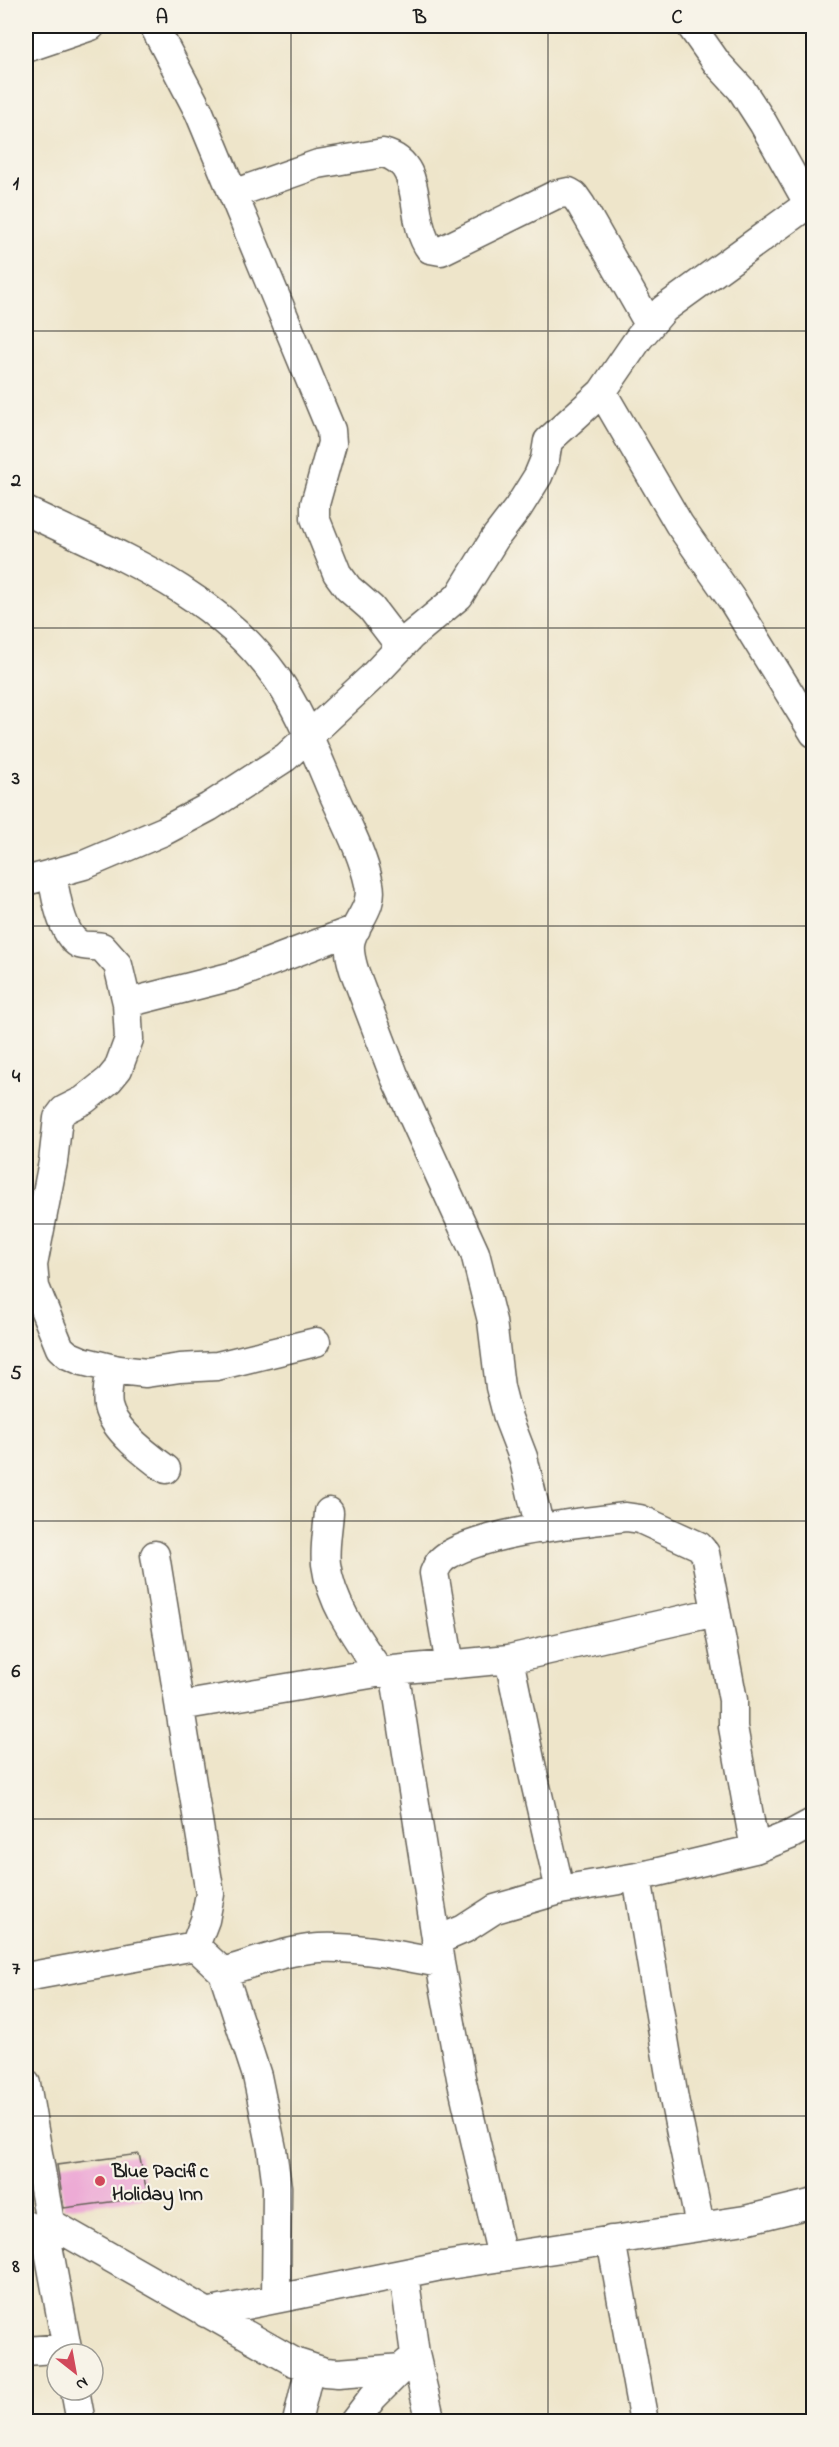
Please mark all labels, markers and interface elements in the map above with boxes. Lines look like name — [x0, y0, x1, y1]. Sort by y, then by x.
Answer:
text: A — [156, 4, 168, 33]
text: B — [412, 4, 427, 33]
text: C — [672, 4, 683, 33]
text: 1 — [13, 170, 20, 199]
text: 2 — [10, 467, 21, 496]
text: 3 — [11, 765, 20, 794]
text: 4 — [12, 1063, 21, 1092]
text: 5 — [10, 1360, 22, 1389]
text: 6 — [12, 1658, 21, 1687]
text: 7 — [12, 1955, 21, 1984]
place label: Blue Pacific Holiday Inn — [111, 2158, 209, 2211]
marker: Blue Pacific Holiday Inn — [93, 2174, 107, 2188]
text: 8 — [11, 2253, 20, 2282]
north arrow — [45, 2342, 105, 2402]
text: N — [71, 2370, 93, 2396]

